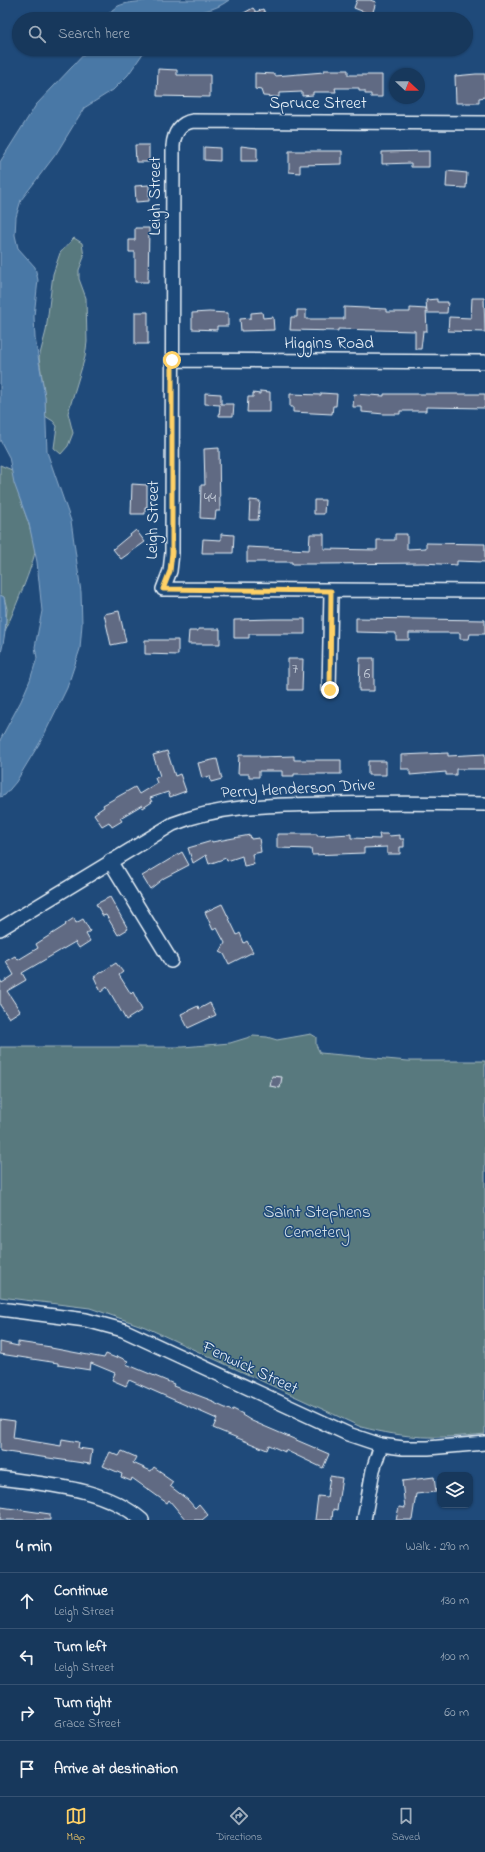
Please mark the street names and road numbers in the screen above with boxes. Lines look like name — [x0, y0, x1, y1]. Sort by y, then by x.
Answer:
street label: Spruce Street — [269, 91, 367, 116]
street label: Leigh Street — [143, 156, 170, 236]
street label: Higgins Road — [284, 331, 374, 358]
street label: Leigh Street — [140, 480, 168, 560]
street label: Perry Henderson Drive — [220, 772, 376, 807]
street label: Fenwick Street — [197, 1334, 302, 1401]

